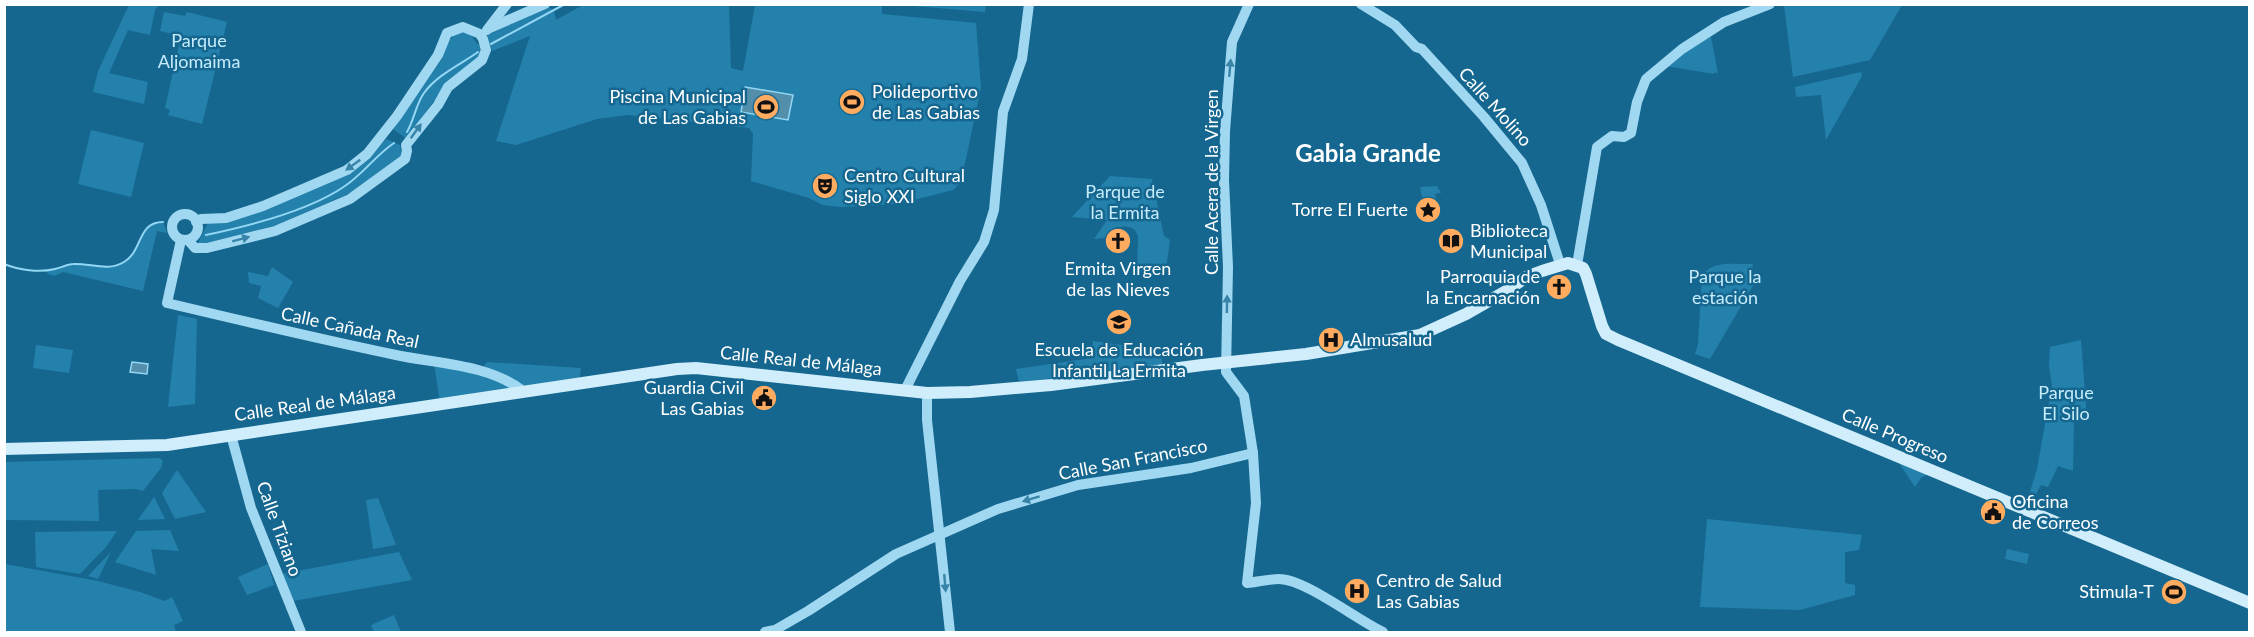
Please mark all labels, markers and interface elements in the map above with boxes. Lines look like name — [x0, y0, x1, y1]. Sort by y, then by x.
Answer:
park label: Parque Aljomaima — [158, 29, 240, 72]
one-way arrow — [1225, 58, 1235, 77]
street label: Calle Molino — [1454, 62, 1537, 150]
place label: Polideportivo de Las Gabias — [872, 80, 980, 123]
place label: Piscina Municipal de Las Gabias — [609, 85, 746, 128]
sports icon: Polideportivo de Las Gabias — [837, 87, 867, 117]
street label: Calle Acera de la Virgen — [1200, 89, 1222, 275]
sports icon: Piscina Municipal de Las Gabias — [751, 92, 781, 122]
one-way arrow — [410, 124, 422, 140]
district label: Gabia Grande — [1295, 138, 1441, 167]
one-way arrow — [346, 158, 361, 170]
place label: Centro Cultural Siglo XXI — [844, 164, 965, 207]
theatre icon: Centro Cultural Siglo XXI — [810, 171, 840, 201]
park label: Parque de la Ermita — [1085, 180, 1165, 223]
place icon: Torre El Fuerte — [1413, 195, 1443, 225]
place label: Torre El Fuerte — [1292, 198, 1408, 220]
place label: Biblioteca Municipal — [1470, 219, 1548, 262]
church icon: Ermita Virgen de las Nieves — [1103, 226, 1133, 256]
library icon: Biblioteca Municipal — [1436, 226, 1466, 256]
one-way arrow — [232, 234, 250, 244]
place label: Ermita Virgen de las Nieves — [1065, 257, 1171, 300]
place label: Parroquia de la Encarnación — [1426, 265, 1540, 308]
park label: Parque la estación — [1688, 265, 1762, 308]
church icon: Parroquia de la Encarnación — [1544, 272, 1574, 302]
one-way arrow — [1222, 295, 1232, 314]
street label: Calle Cañada Real — [279, 302, 421, 352]
school or university icon: Escuela de Educación Infantil La Ermita — [1104, 307, 1134, 337]
hospital icon: Almusalud — [1316, 325, 1346, 355]
place label: Almusalud — [1350, 328, 1432, 350]
place label: Escuela de Educación Infantil La Ermita — [1034, 338, 1204, 381]
street label: Calle Real de Málaga — [719, 341, 883, 379]
place label: Guardia Civil Las Gabias — [644, 376, 744, 419]
street label: Calle Real de Málaga — [233, 381, 397, 425]
park label: Parque El Silo — [2038, 381, 2094, 424]
public building icon: Guardia Civil Las Gabias — [749, 383, 779, 413]
street label: Calle Progreso — [1839, 403, 1952, 467]
street label: Calle San Francisco — [1057, 434, 1209, 484]
street label: Calle Tiziano — [253, 478, 307, 579]
place label: Oficina de Correos — [2012, 490, 2099, 533]
one-way arrow — [1022, 495, 1040, 504]
public building icon: Oficina de Correos — [1978, 497, 2008, 527]
place label: Centro de Salud Las Gabias — [1376, 569, 1502, 612]
one-way arrow — [940, 574, 950, 593]
hospital icon: Centro de Salud Las Gabias — [1342, 576, 1372, 606]
sports icon: Stimula-T — [2159, 577, 2189, 607]
place label: Stimula-T — [2079, 580, 2154, 602]

